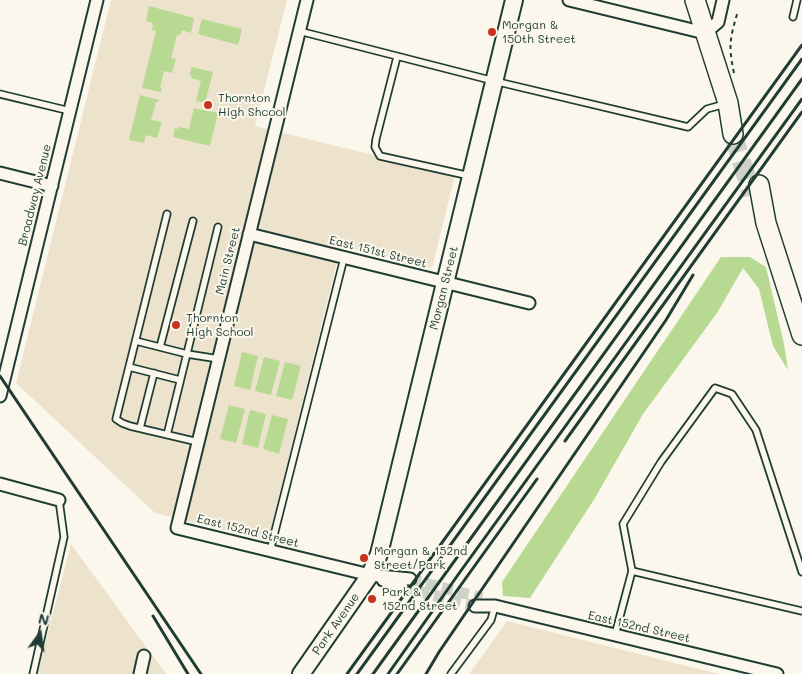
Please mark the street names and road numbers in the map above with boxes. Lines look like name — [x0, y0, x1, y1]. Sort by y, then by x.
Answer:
street label: Broadway Avenue — [15, 143, 55, 247]
street label: Main Street — [213, 226, 243, 296]
street label: East 151st Street — [328, 233, 428, 271]
street label: Morgan Street — [427, 245, 461, 331]
street label: East 152nd Street — [195, 511, 301, 551]
street label: Park Avenue — [309, 590, 363, 658]
street label: East 152nd Street — [586, 608, 692, 646]

